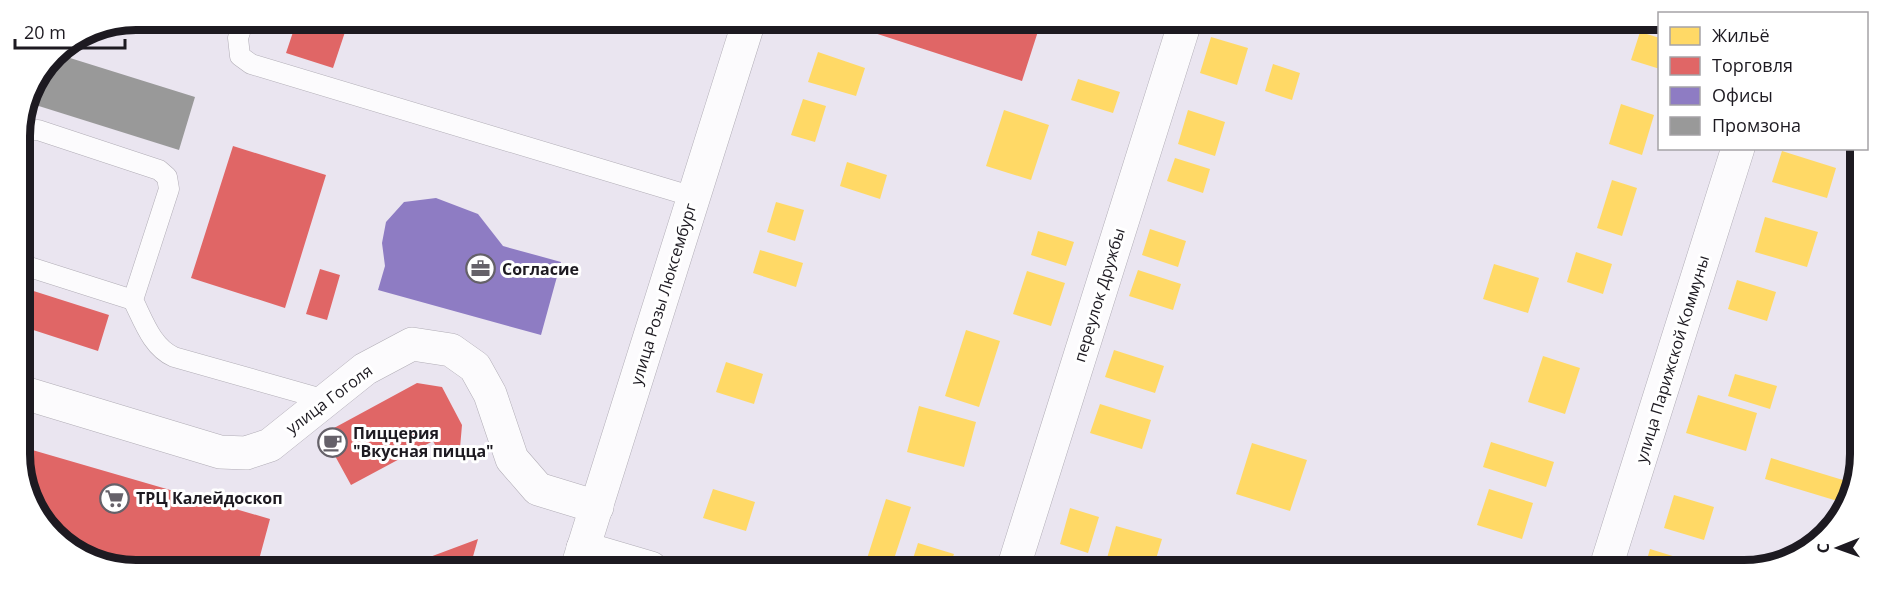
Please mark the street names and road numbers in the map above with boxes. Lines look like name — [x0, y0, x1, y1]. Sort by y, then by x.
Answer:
street label: улица Розы Люксембург — [625, 200, 701, 388]
street label: переулок Дружбы — [1068, 225, 1130, 365]
street label: улица Парижской Коммуны — [1630, 253, 1714, 465]
street label: улица Гоголя — [281, 359, 377, 439]

